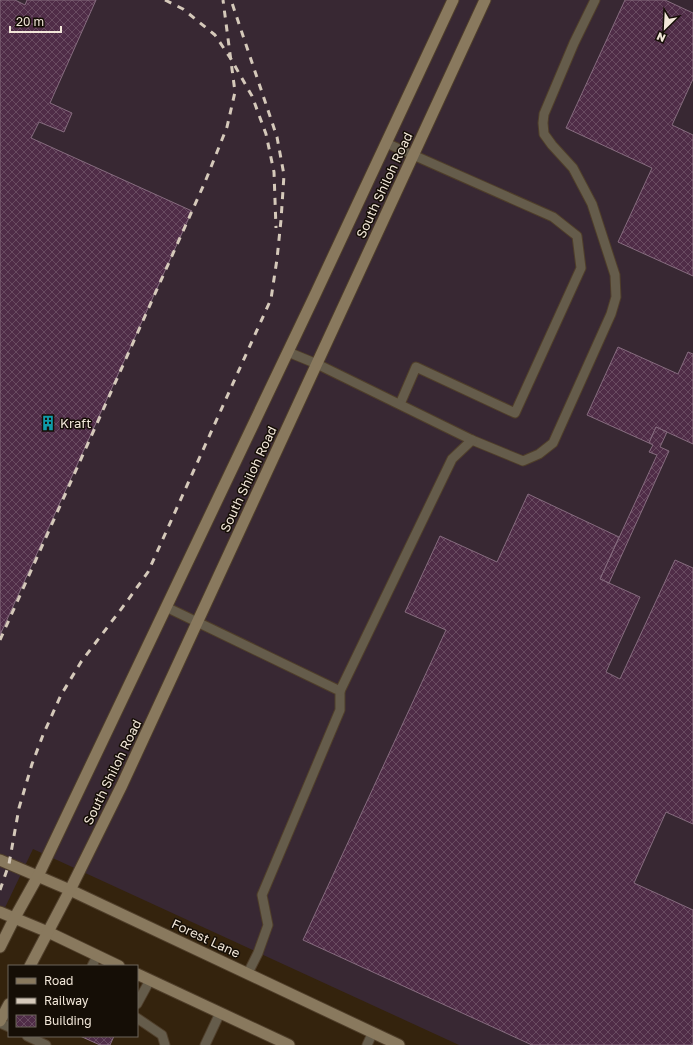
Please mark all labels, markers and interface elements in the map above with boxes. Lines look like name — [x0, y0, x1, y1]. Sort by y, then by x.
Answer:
scale bar — [10, 8, 61, 34]
north arrow — [645, 8, 685, 48]
text: 20 m — [16, 14, 44, 29]
text: N — [654, 30, 667, 45]
street label: South Shiloh Road — [352, 129, 416, 241]
building icon: Kraft — [39, 414, 57, 432]
place label: Kraft — [60, 415, 91, 431]
street label: South Shiloh Road — [216, 423, 280, 535]
street label: South Shiloh Road — [80, 717, 144, 827]
street label: Forest Lane — [169, 915, 243, 961]
legend — [8, 965, 138, 1037]
text: Road — [44, 973, 73, 988]
text: Railway — [44, 993, 89, 1008]
text: Building — [44, 1013, 92, 1028]

